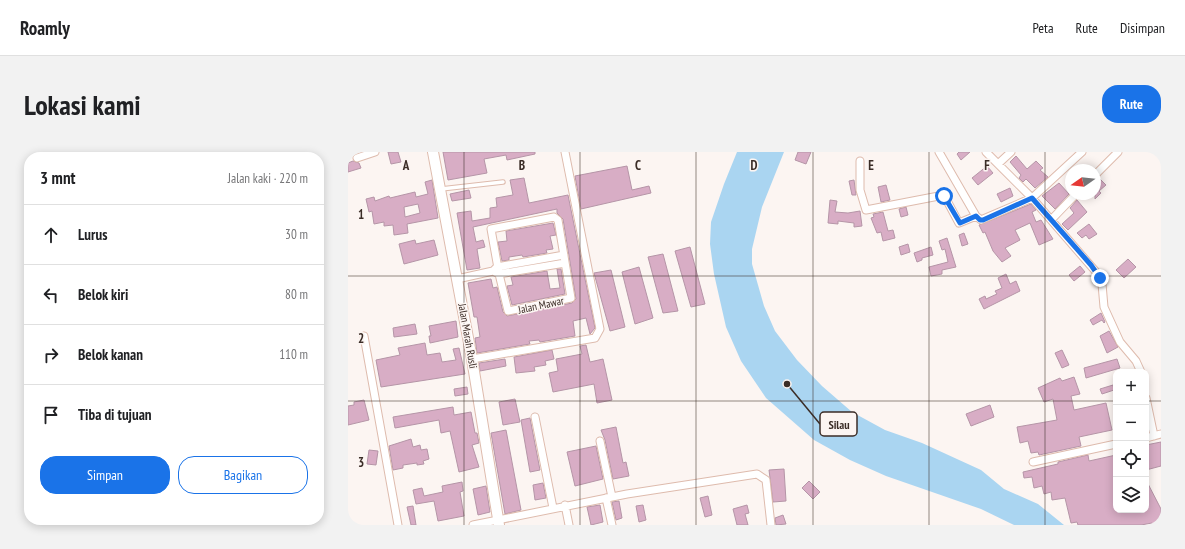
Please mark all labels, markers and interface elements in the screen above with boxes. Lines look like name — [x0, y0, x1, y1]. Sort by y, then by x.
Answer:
text: Roamly — [20, 16, 70, 40]
text: Peta — [1032, 19, 1054, 37]
text: Rute — [1076, 19, 1098, 37]
text: Disimpan — [1120, 19, 1165, 37]
button: Rute — [1102, 85, 1161, 123]
text: Lokasi kami — [24, 86, 141, 123]
text: A — [402, 157, 410, 174]
text: B — [519, 157, 525, 174]
text: C — [635, 157, 641, 174]
text: D — [751, 157, 758, 174]
text: E — [868, 157, 874, 174]
text: F — [984, 157, 990, 174]
north arrow — [1065, 164, 1101, 200]
text: 3 mnt — [40, 167, 75, 189]
text: Jalan kaki · 220 m — [228, 170, 308, 187]
route start — [935, 187, 953, 205]
text: 1 — [358, 206, 364, 223]
icon: ahead — [40, 224, 62, 246]
text: Lurus — [78, 225, 107, 244]
text: 30 m — [285, 226, 308, 243]
route end — [1091, 269, 1109, 287]
icon: left — [40, 284, 62, 306]
text: Belok kiri — [78, 285, 128, 304]
text: 80 m — [285, 286, 308, 303]
street label: Jalan Mawar — [516, 293, 565, 317]
street label: Jalan Marah Rusli — [455, 301, 481, 370]
text: 2 — [358, 330, 364, 347]
icon: right — [40, 344, 62, 366]
text: Belok kanan — [78, 345, 143, 364]
text: 110 m — [279, 346, 308, 363]
map controls — [1113, 369, 1149, 513]
button: + — [1113, 369, 1149, 405]
icon: arrive — [40, 404, 62, 426]
text: Tiba di tujuan — [78, 405, 152, 424]
button: − — [1113, 405, 1149, 441]
callout: Silau — [820, 412, 857, 436]
text: Silau — [828, 417, 850, 432]
button: locate — [1113, 441, 1149, 477]
text: 3 — [358, 454, 364, 471]
button: Simpan — [40, 456, 170, 494]
button: Bagikan — [178, 456, 308, 494]
button: layers — [1113, 477, 1149, 513]

